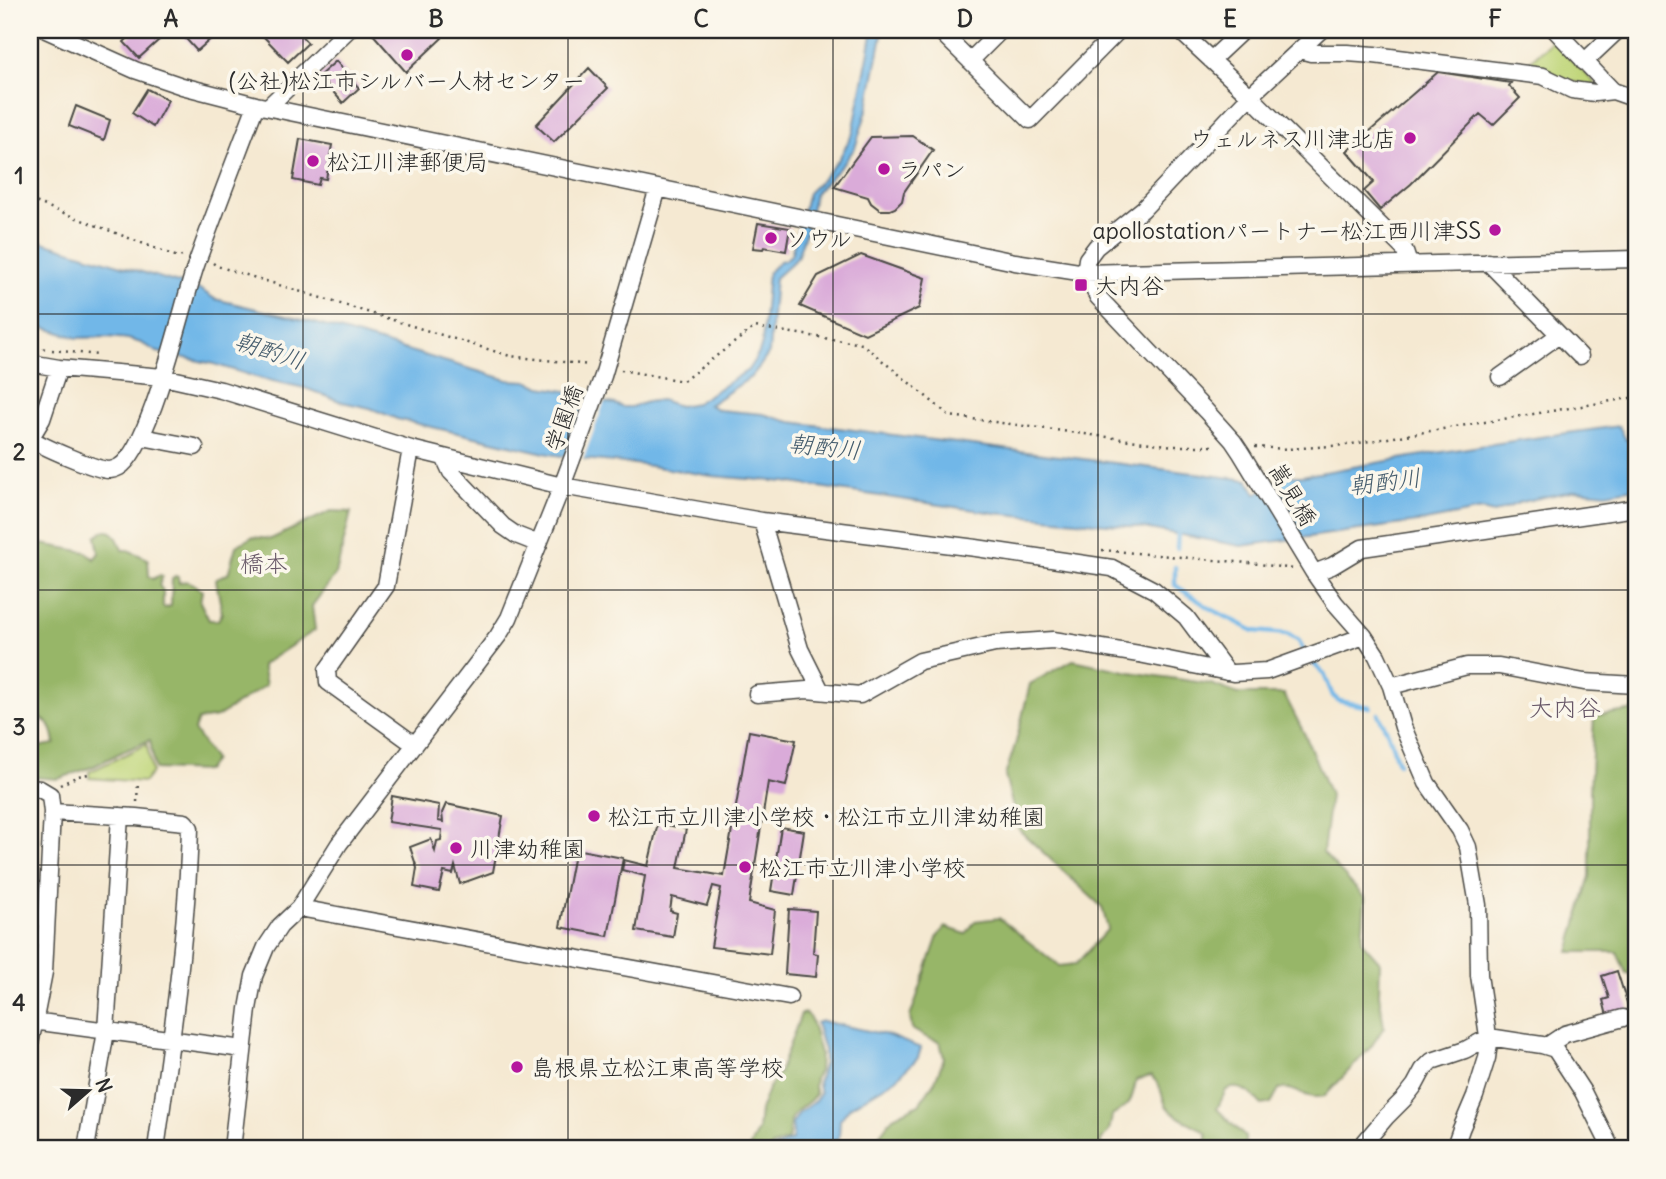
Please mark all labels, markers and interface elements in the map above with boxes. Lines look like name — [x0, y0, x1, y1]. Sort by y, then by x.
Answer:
text: A — [164, 4, 179, 33]
text: B — [428, 4, 444, 33]
text: C — [693, 4, 709, 33]
text: D — [957, 4, 973, 33]
text: E — [1223, 4, 1237, 33]
text: F — [1488, 4, 1502, 33]
marker: (公社)松江市シルバー人材センター — [399, 47, 415, 63]
place label: (公社)松江市シルバー人材センター — [229, 66, 585, 95]
place label: ウェルネス川津北店 — [1189, 124, 1396, 153]
marker: ウェルネス川津北店 — [1402, 130, 1418, 146]
place label: 松江川津郵便局 — [327, 147, 488, 176]
marker: 松江川津郵便局 — [305, 153, 321, 169]
place label: ラパン — [898, 155, 966, 184]
text: 1 — [14, 161, 24, 190]
marker: ラパン — [876, 161, 892, 177]
place label: apollostationパートナー松江西川津SS — [1093, 216, 1481, 245]
marker: apollostationパートナー松江西川津SS — [1487, 222, 1503, 238]
place label: ソウル — [785, 224, 852, 253]
marker: ソウル — [763, 230, 779, 246]
place label: 大内谷 — [1095, 271, 1164, 300]
marker: 大内谷 — [1073, 277, 1089, 293]
water label: 朝酌川 — [231, 325, 309, 375]
street label: 学園橋 — [538, 381, 588, 455]
water label: 朝酌川 — [788, 427, 862, 465]
text: 2 — [13, 437, 26, 466]
street label: 嵩見橋 — [1263, 457, 1323, 531]
water label: 朝酌川 — [1347, 462, 1423, 500]
district label: 橋本 — [240, 548, 288, 578]
district label: 大内谷 — [1529, 692, 1601, 722]
text: 3 — [12, 712, 26, 741]
place label: 松江市立川津小学校・松江市立川津幼稚園 — [608, 802, 1045, 831]
marker: 松江市立川津小学校・松江市立川津幼稚園 — [586, 808, 602, 824]
place label: 川津幼稚園 — [470, 834, 585, 863]
marker: 川津幼稚園 — [448, 840, 464, 856]
place label: 松江市立川津小学校 — [759, 853, 966, 882]
marker: 松江市立川津小学校 — [737, 859, 753, 875]
text: 4 — [12, 988, 26, 1017]
place label: 島根県立松江東高等学校 — [531, 1053, 784, 1082]
north arrow — [52, 1056, 122, 1126]
marker: 島根県立松江東高等学校 — [509, 1059, 525, 1075]
text: N — [90, 1075, 117, 1095]

